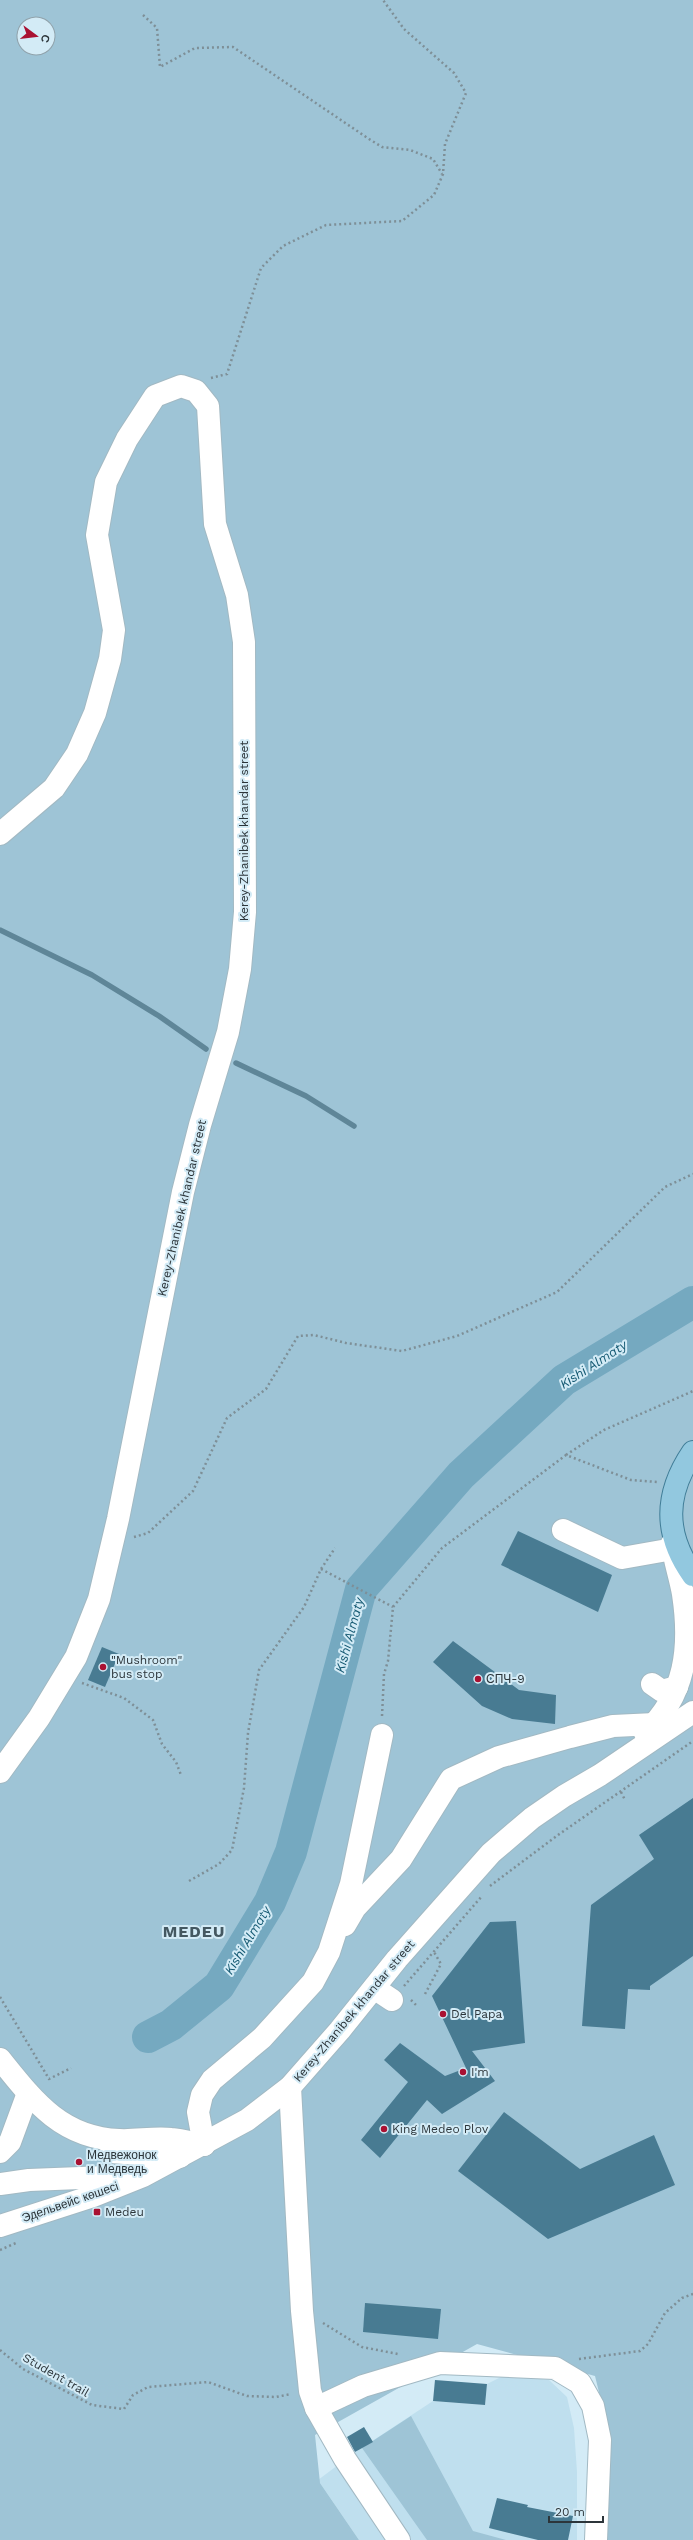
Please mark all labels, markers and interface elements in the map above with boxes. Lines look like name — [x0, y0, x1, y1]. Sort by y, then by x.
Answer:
north arrow — [16, 16, 56, 56]
text: С — [38, 33, 52, 44]
street label: Kerey-Zhanibek khandar street — [237, 741, 251, 921]
street label: Kerey-Zhanibek khandar street — [155, 1118, 209, 1298]
water label: Kіshі Almaty — [557, 1336, 631, 1392]
water label: Kіshі Almaty — [332, 1595, 367, 1674]
place label: "Mushroom" bus stop — [111, 1653, 182, 1681]
marker: "Mushroom" bus stop — [98, 1662, 108, 1672]
place label: СПЧ-9 — [486, 1672, 525, 1686]
marker: СПЧ-9 — [473, 1674, 483, 1684]
water label: Kіshі Almaty — [221, 1902, 274, 1977]
district label: MEDEU — [163, 1922, 225, 1941]
street label: Kerey-Zhanibek khandar street — [291, 1937, 417, 2085]
place label: Del Papa — [451, 2007, 503, 2021]
marker: Del Papa — [438, 2009, 448, 2019]
place label: I'm — [471, 2065, 489, 2079]
marker: I'm — [458, 2067, 468, 2077]
place label: King Medeo Plov — [392, 2122, 489, 2136]
marker: King Medeo Plov — [379, 2124, 389, 2134]
place label: Медвежонок и Медведь — [87, 2148, 157, 2176]
marker: Медвежонок и Медведь — [74, 2157, 84, 2167]
street label: Эдельвейс көшесі — [20, 2179, 120, 2225]
place label: Medeu — [105, 2205, 144, 2219]
marker: Medeu — [92, 2207, 102, 2217]
street label: Student trail — [20, 2350, 92, 2400]
scale bar — [549, 2498, 603, 2524]
text: 20 m — [555, 2505, 585, 2519]

